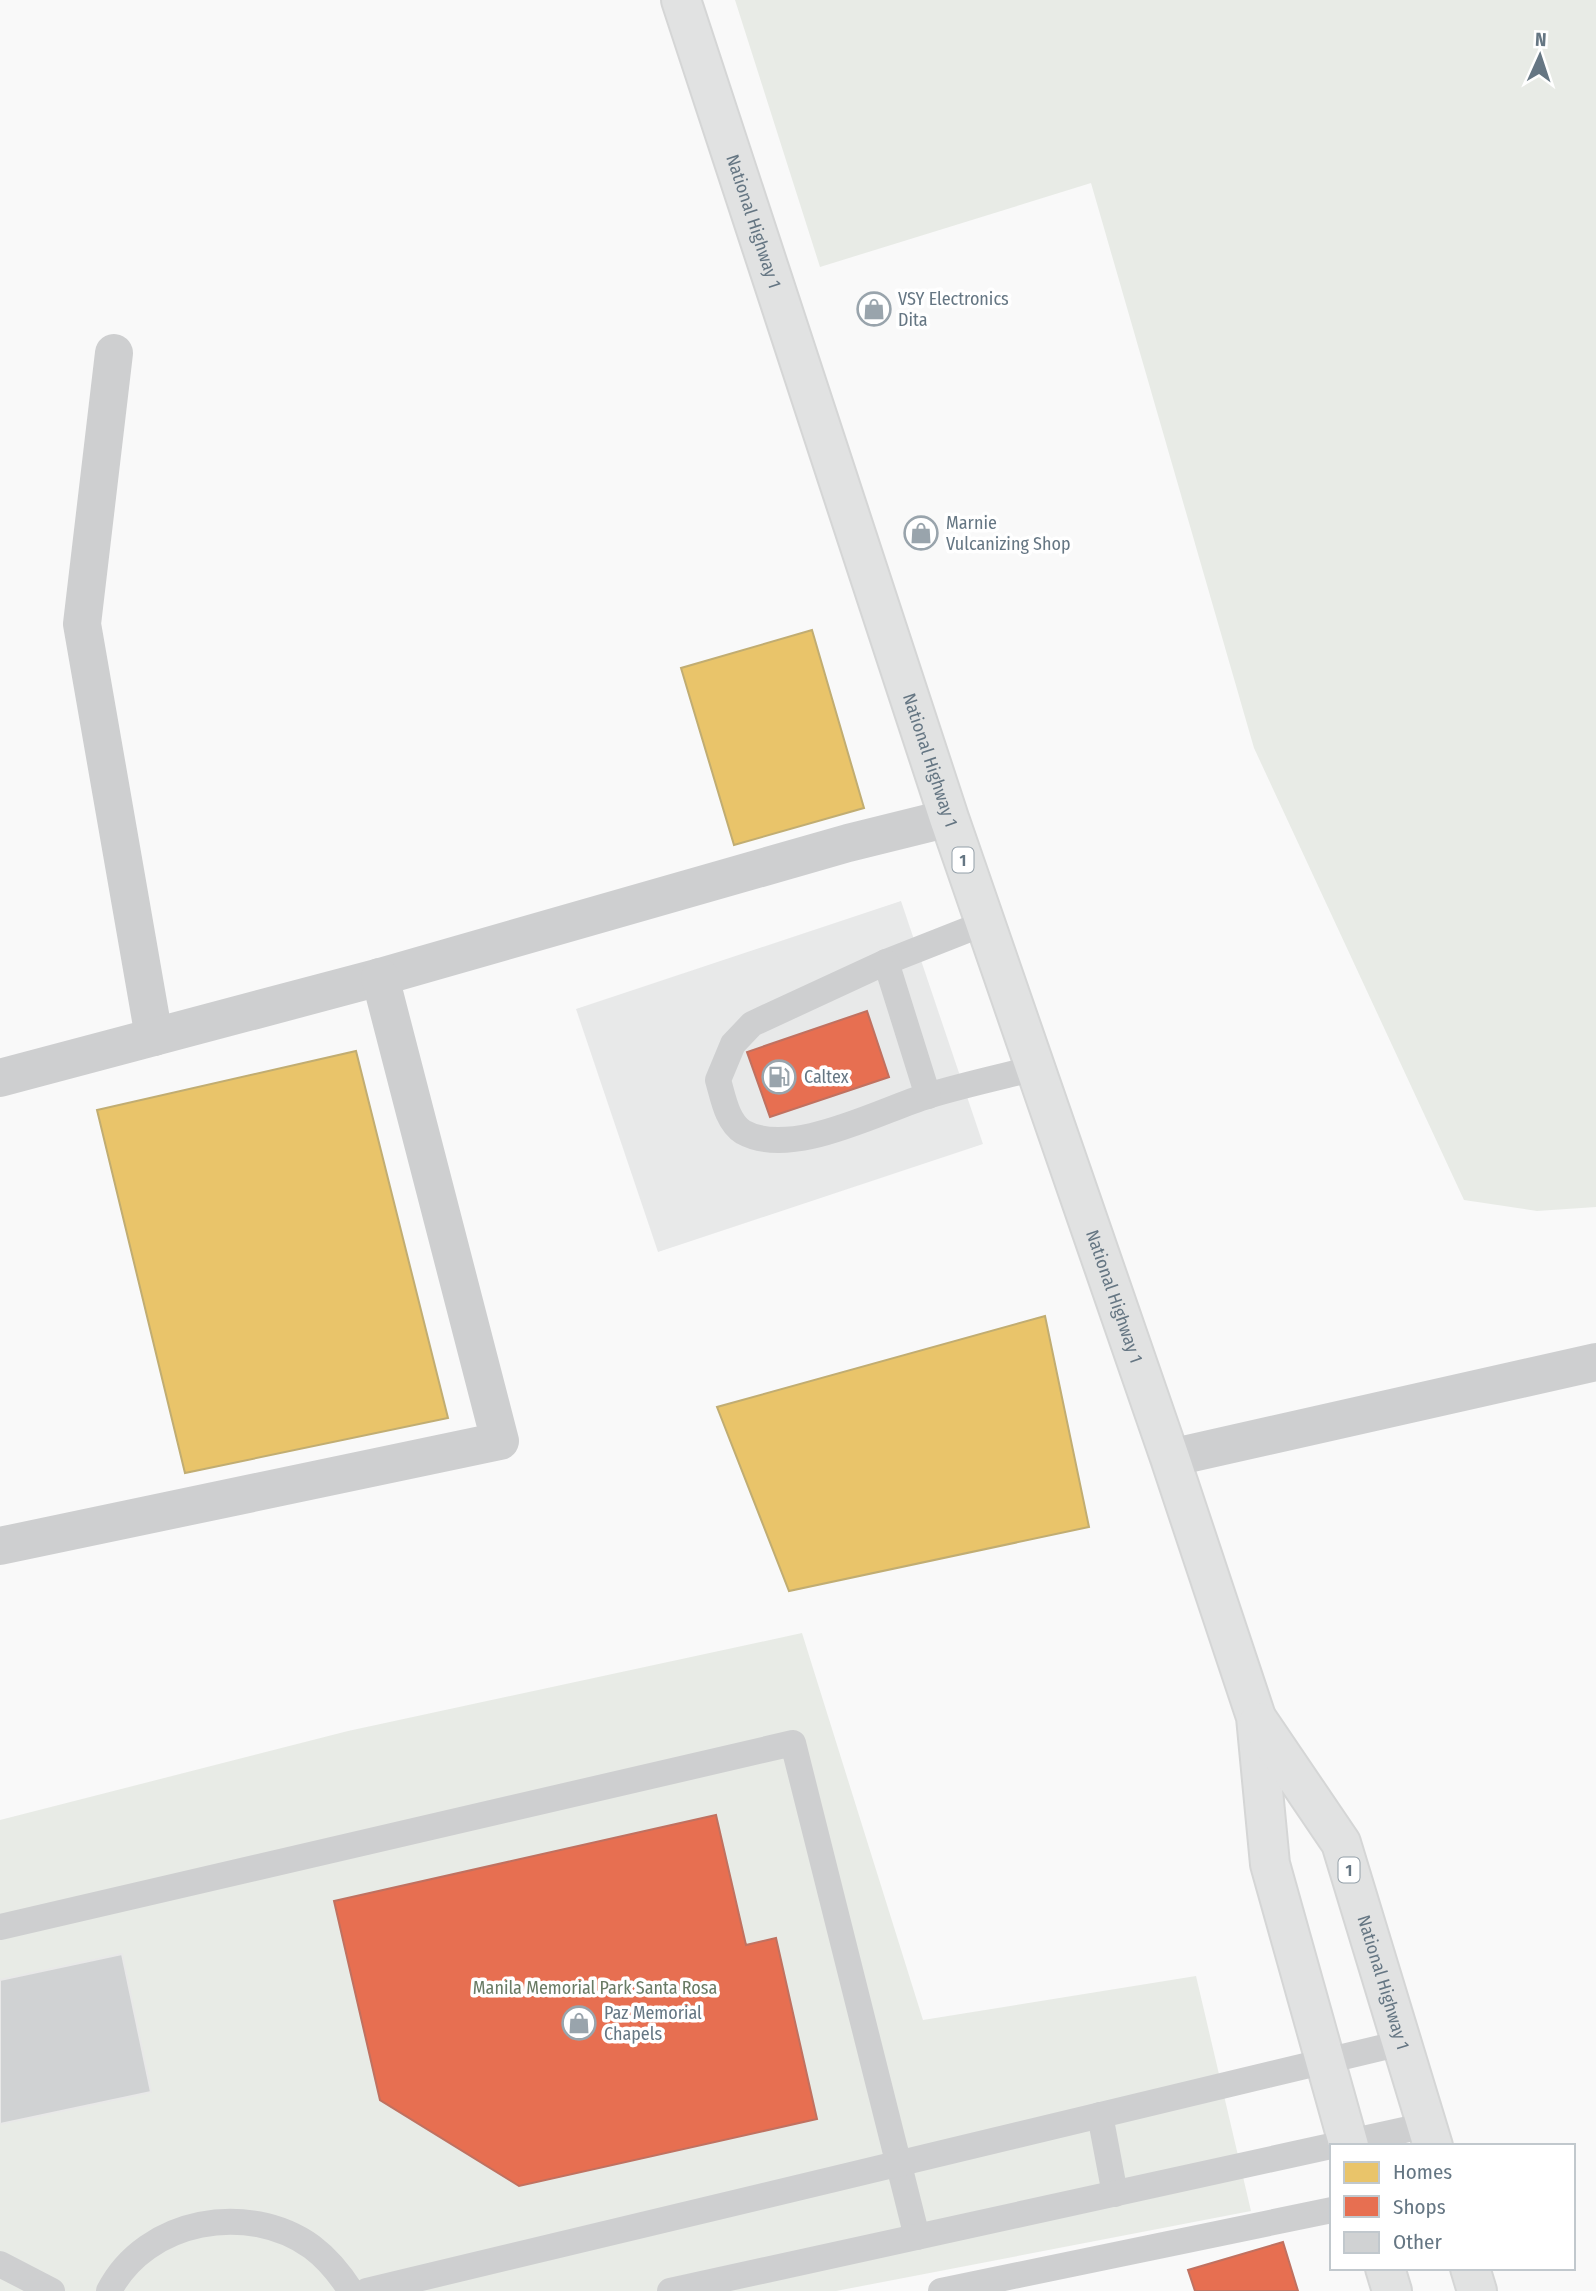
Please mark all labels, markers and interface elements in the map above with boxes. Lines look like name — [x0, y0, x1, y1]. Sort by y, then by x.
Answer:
north arrow — [1505, 21, 1575, 91]
text: N — [1535, 28, 1547, 51]
street label: National Highway 1 — [721, 152, 786, 291]
place label: VSY Electronics Dita — [898, 288, 1009, 331]
shop icon: VSY Electronics Dita — [855, 290, 893, 328]
place label: Marnie Vulcanizing Shop — [946, 512, 1071, 555]
shop icon: Marnie Vulcanizing Shop — [902, 514, 940, 552]
street label: National Highway 1 — [898, 690, 962, 830]
road number: 1 — [953, 848, 974, 873]
fuel station icon: Caltex — [760, 1058, 798, 1096]
place label: Caltex — [804, 1066, 849, 1088]
street label: National Highway 1 — [1081, 1227, 1147, 1366]
road number: 1 — [1338, 1858, 1360, 1882]
street label: National Highway 1 — [1353, 1913, 1414, 2053]
park label: Manila Memorial Park Santa Rosa — [473, 1977, 717, 1999]
place label: Paz Memorial Chapels — [604, 2002, 702, 2045]
shop icon: Paz Memorial Chapels — [560, 2004, 598, 2042]
legend — [1330, 2144, 1575, 2270]
text: Homes — [1393, 2159, 1452, 2185]
text: Shops — [1393, 2194, 1446, 2220]
text: Other — [1393, 2229, 1442, 2255]

